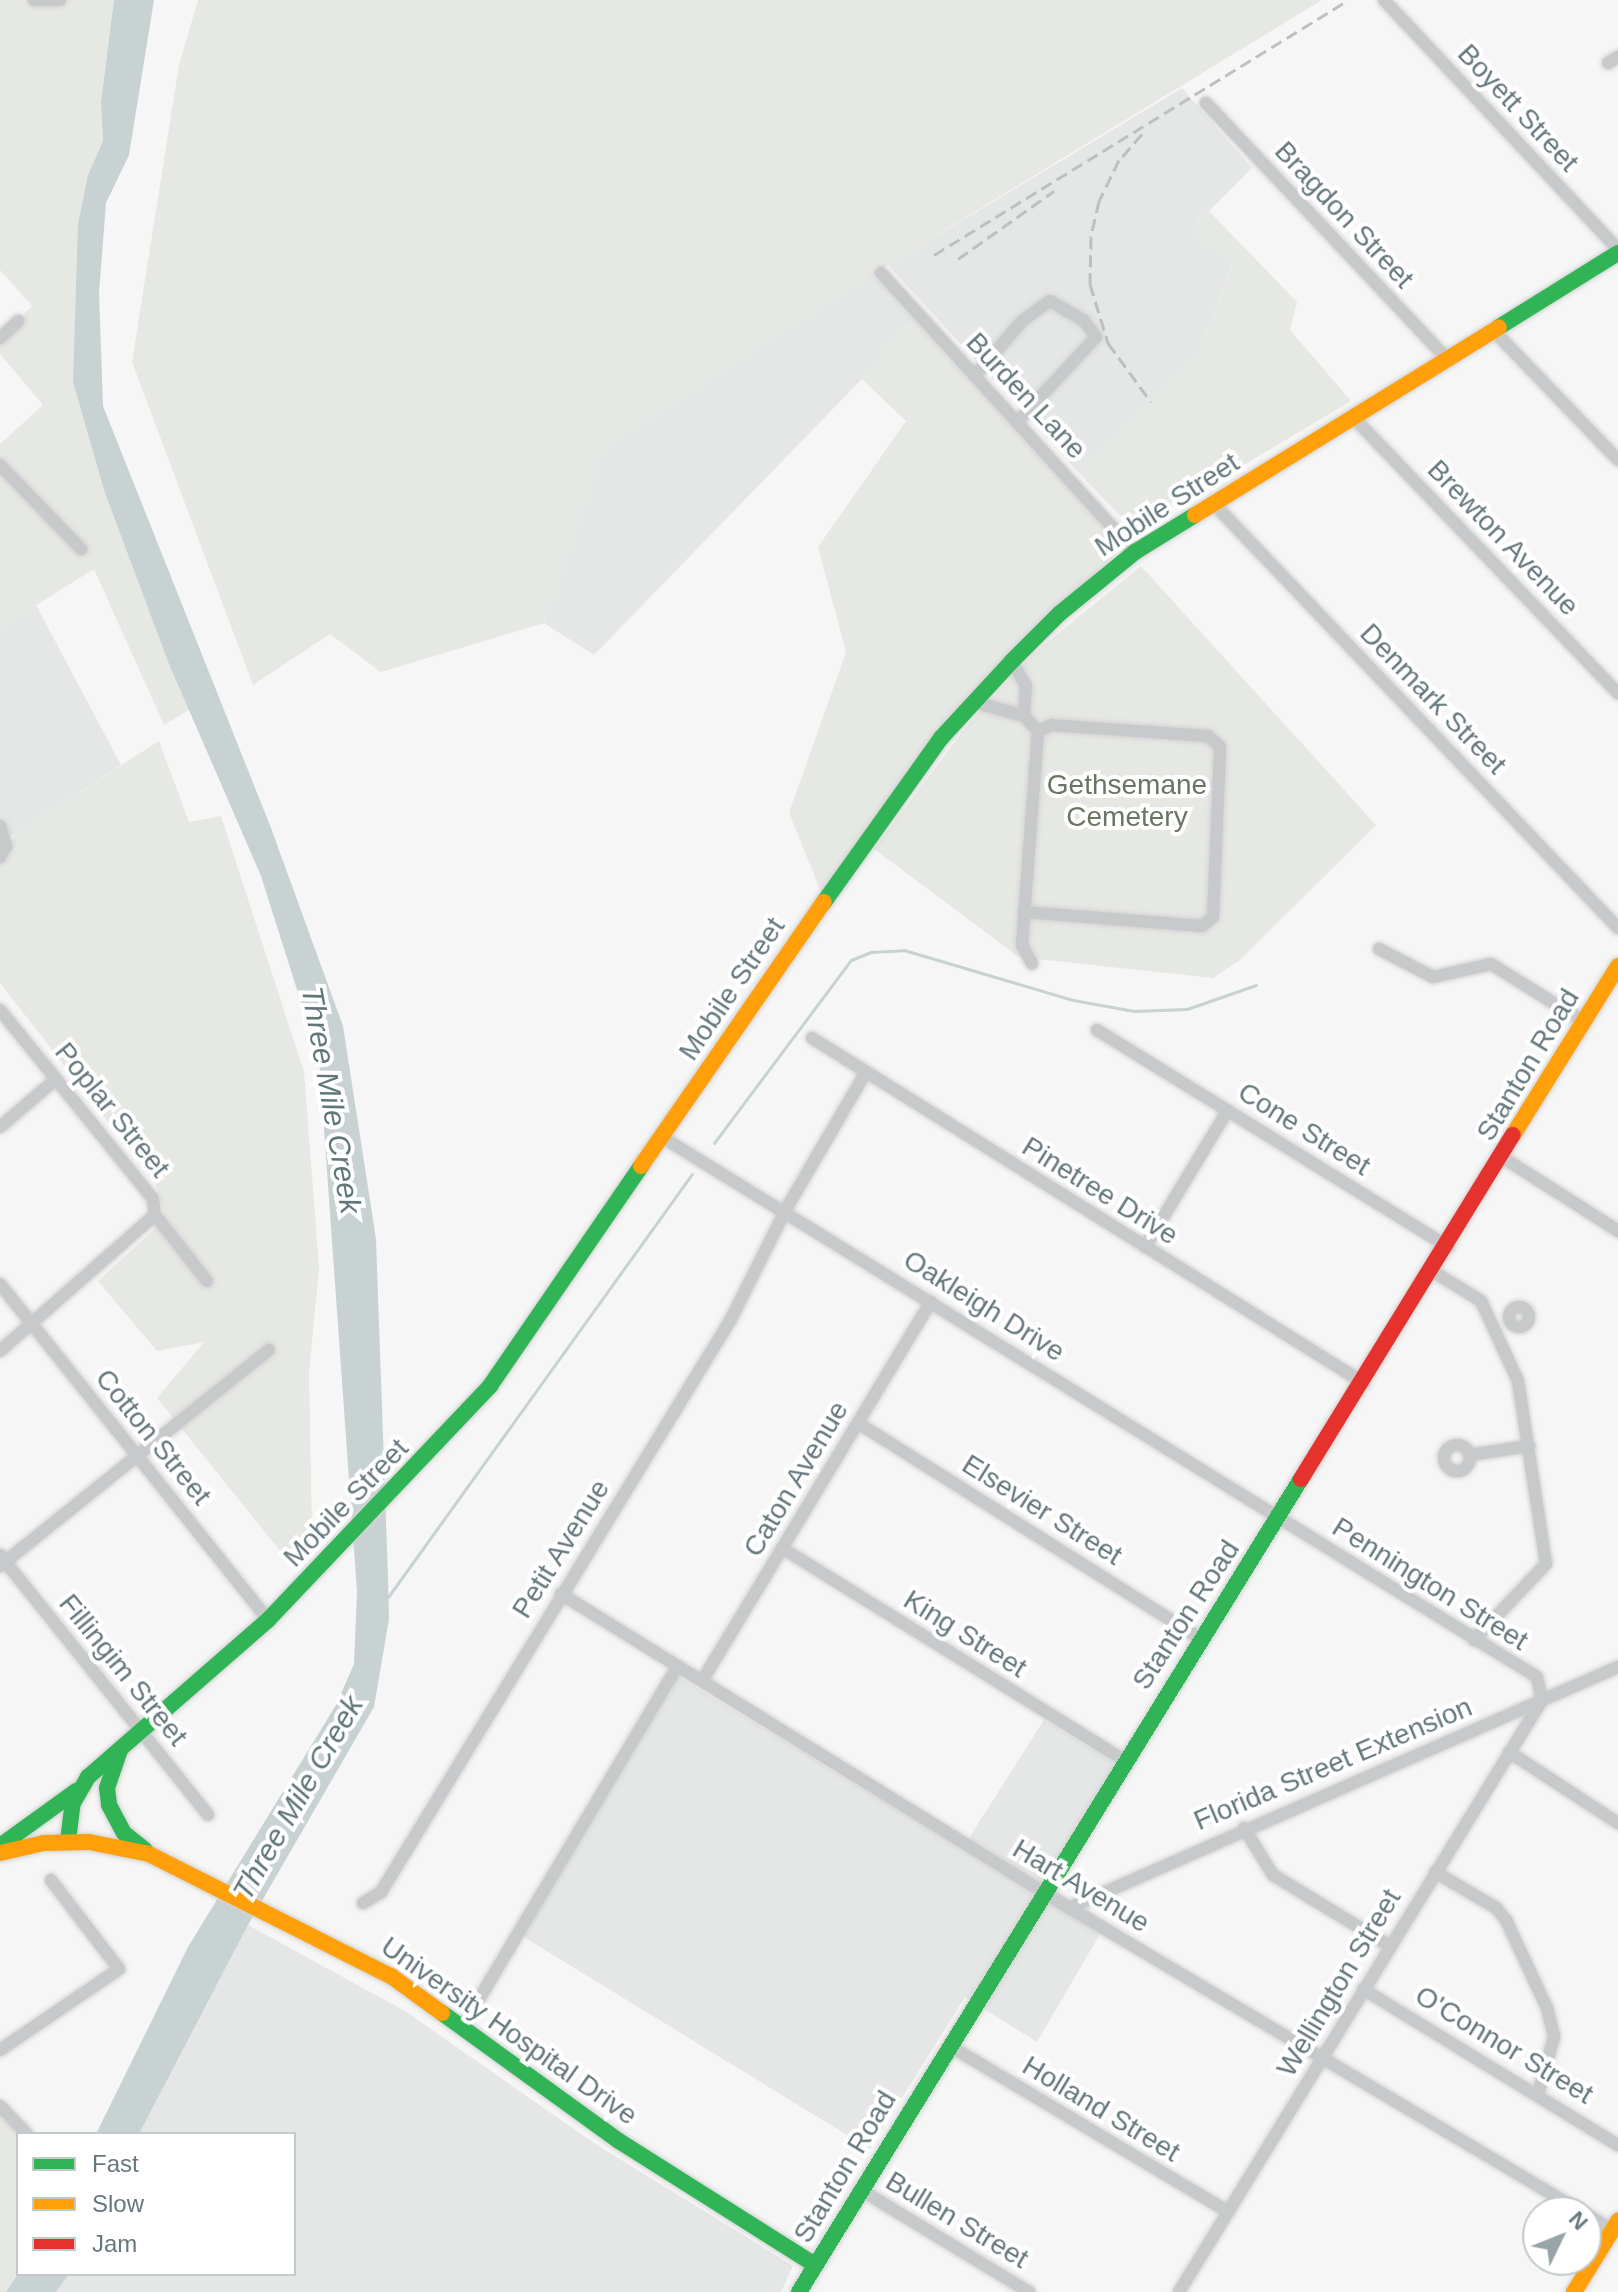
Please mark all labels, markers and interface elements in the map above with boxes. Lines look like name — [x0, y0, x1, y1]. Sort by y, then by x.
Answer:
street label: Boyett Street — [1451, 37, 1585, 179]
street label: Bragdon Street — [1267, 135, 1421, 295]
street label: Burden Lane — [959, 326, 1093, 466]
street label: Mobile Street — [1089, 446, 1245, 564]
street label: Brewton Avenue — [1420, 453, 1586, 623]
street label: Denmark Street — [1353, 617, 1513, 781]
park label: Gethsemane Cemetery — [1047, 768, 1207, 834]
street label: Mobile Street — [672, 911, 792, 1067]
street label: Stanton Road — [1470, 983, 1586, 1147]
water label: Three Mile Creek — [293, 984, 369, 1216]
street label: Poplar Street — [48, 1036, 176, 1184]
street label: Cone Street — [1232, 1075, 1376, 1183]
street label: Pinetree Drive — [1016, 1130, 1184, 1252]
street label: Oakleigh Drive — [897, 1243, 1071, 1369]
street label: Cotton Street — [88, 1362, 218, 1512]
street label: Caton Avenue — [736, 1395, 856, 1563]
street label: Mobile Street — [277, 1432, 415, 1574]
street label: Elsevier Street — [956, 1448, 1128, 1572]
street label: Petit Avenue — [505, 1473, 617, 1625]
street label: Pennington Street — [1326, 1510, 1534, 1658]
street label: Stanton Road — [1125, 1534, 1247, 1696]
street label: King Street — [897, 1583, 1033, 1685]
street label: Fillingim Street — [52, 1587, 194, 1753]
water label: Three Mile Creek — [225, 1689, 371, 1907]
street label: Florida Street Extension — [1189, 1690, 1477, 1838]
street label: Hart Avenue — [1006, 1832, 1156, 1940]
street label: Wellington Street — [1270, 1883, 1408, 2083]
street label: University Hospital Drive — [374, 1930, 644, 2132]
street label: O'Connor Street — [1409, 1979, 1599, 2111]
street label: Holland Street — [1016, 2049, 1186, 2169]
street label: Stanton Road — [787, 2085, 903, 2249]
legend — [16, 2132, 296, 2276]
text: Fast — [92, 2150, 139, 2177]
street label: Bullen Street — [880, 2164, 1034, 2276]
text: Slow — [92, 2190, 144, 2217]
north arrow — [1522, 2196, 1602, 2276]
text: N — [1564, 2206, 1593, 2235]
text: Jam — [92, 2230, 137, 2257]

